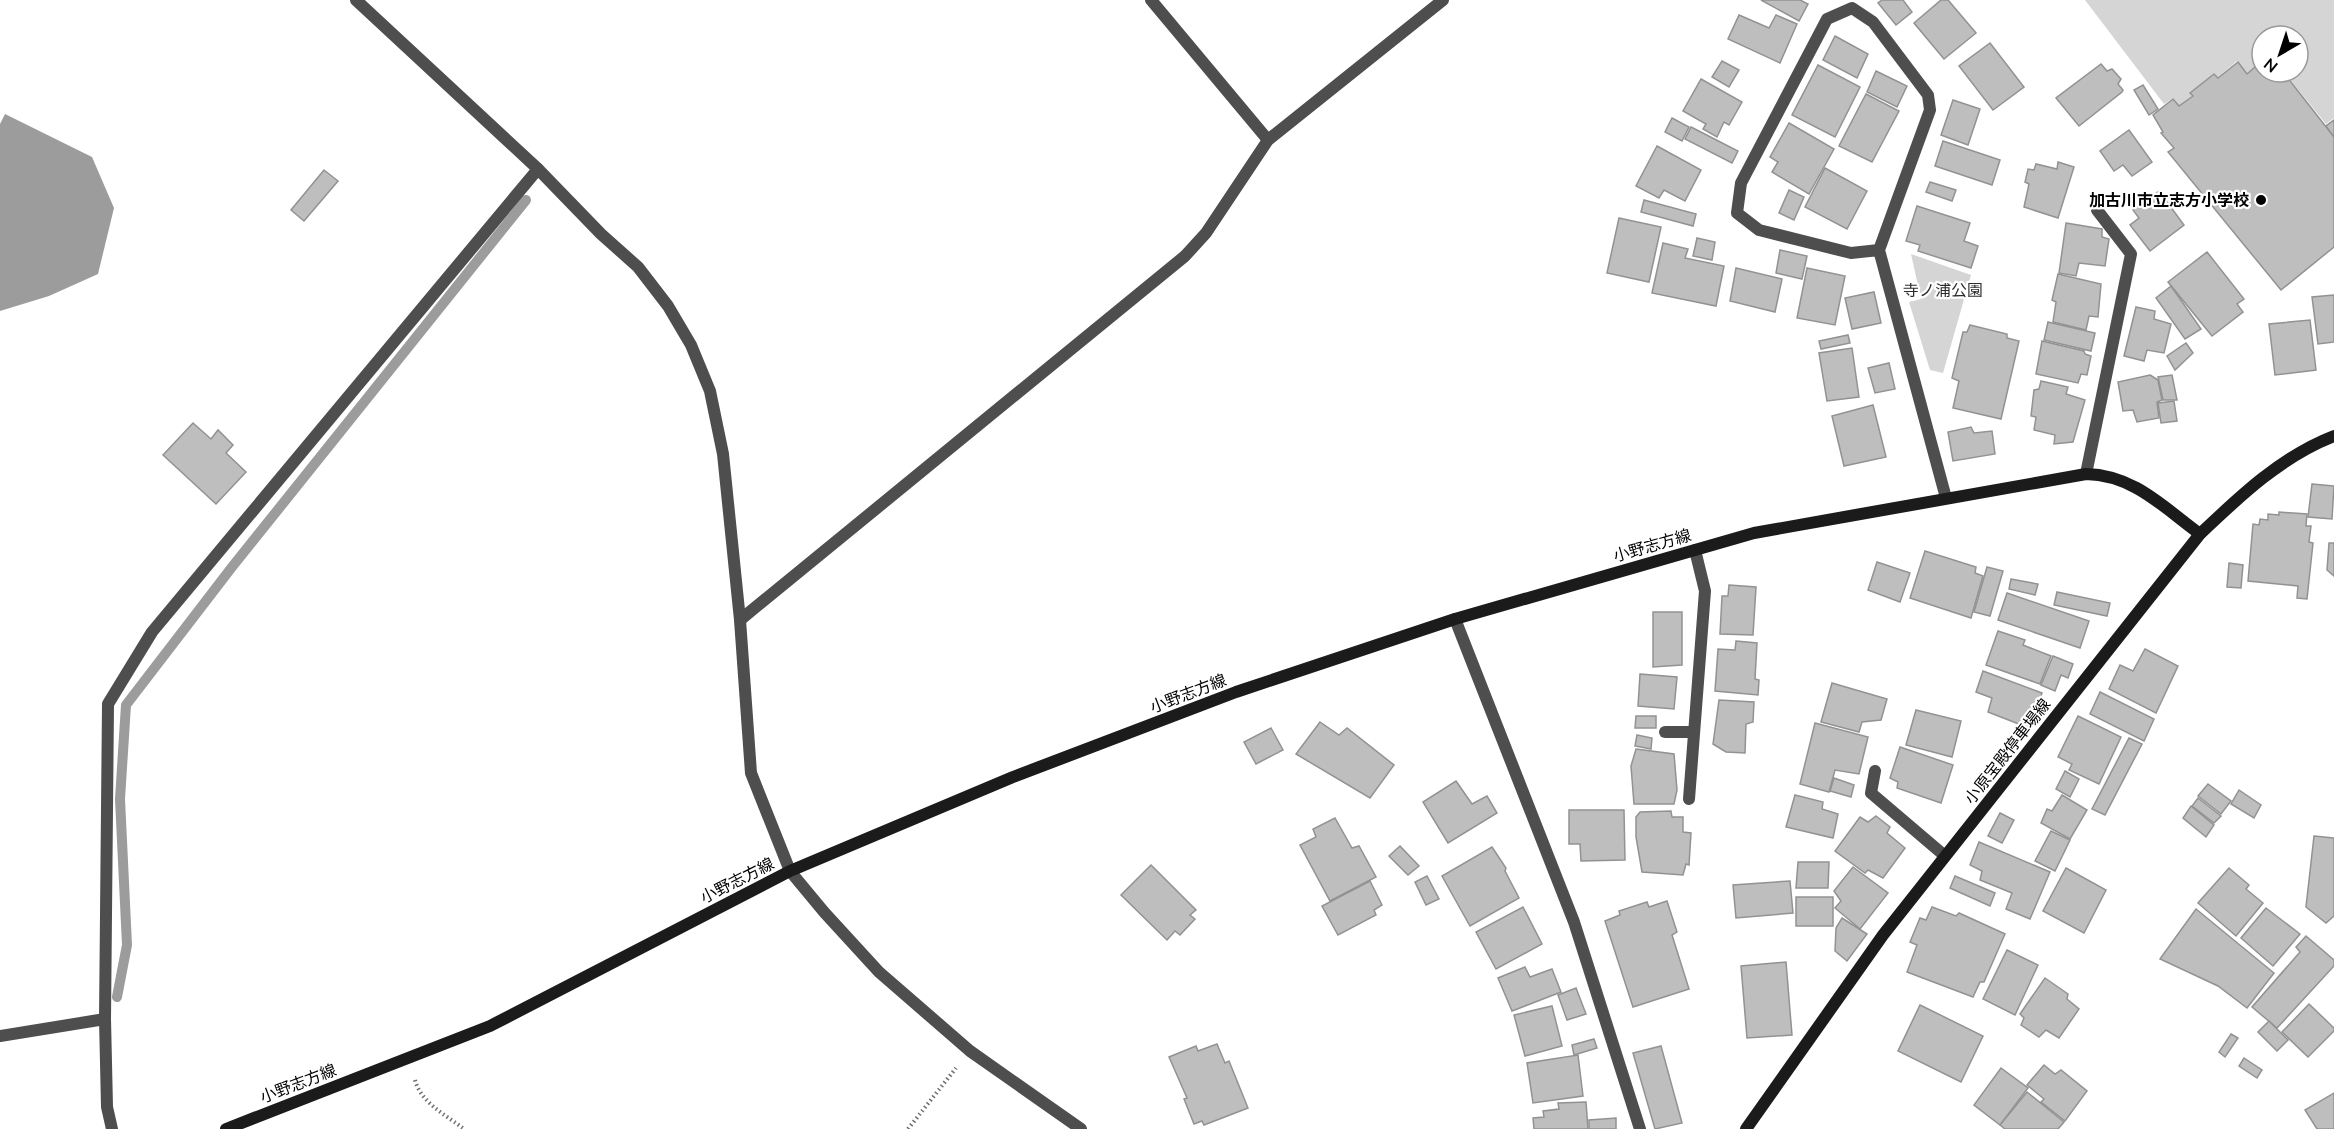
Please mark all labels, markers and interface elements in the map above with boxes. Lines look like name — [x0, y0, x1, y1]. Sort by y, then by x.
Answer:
north arrow — [2250, 24, 2310, 84]
text: N — [2260, 54, 2282, 77]
place label: 加古川市立志方小学校 — [2089, 190, 2249, 210]
marker: 加古川市立志方小学校 — [2254, 193, 2268, 207]
park label: 寺ノ浦公園 — [1903, 280, 1983, 300]
street label: 小野志方線 — [1611, 524, 1693, 566]
street label: 小野志方線 — [1147, 669, 1229, 717]
street label: 小原宝殿停車場線 — [1960, 694, 2054, 808]
street label: 小野志方線 — [697, 853, 777, 907]
street label: 小野志方線 — [257, 1059, 339, 1107]

